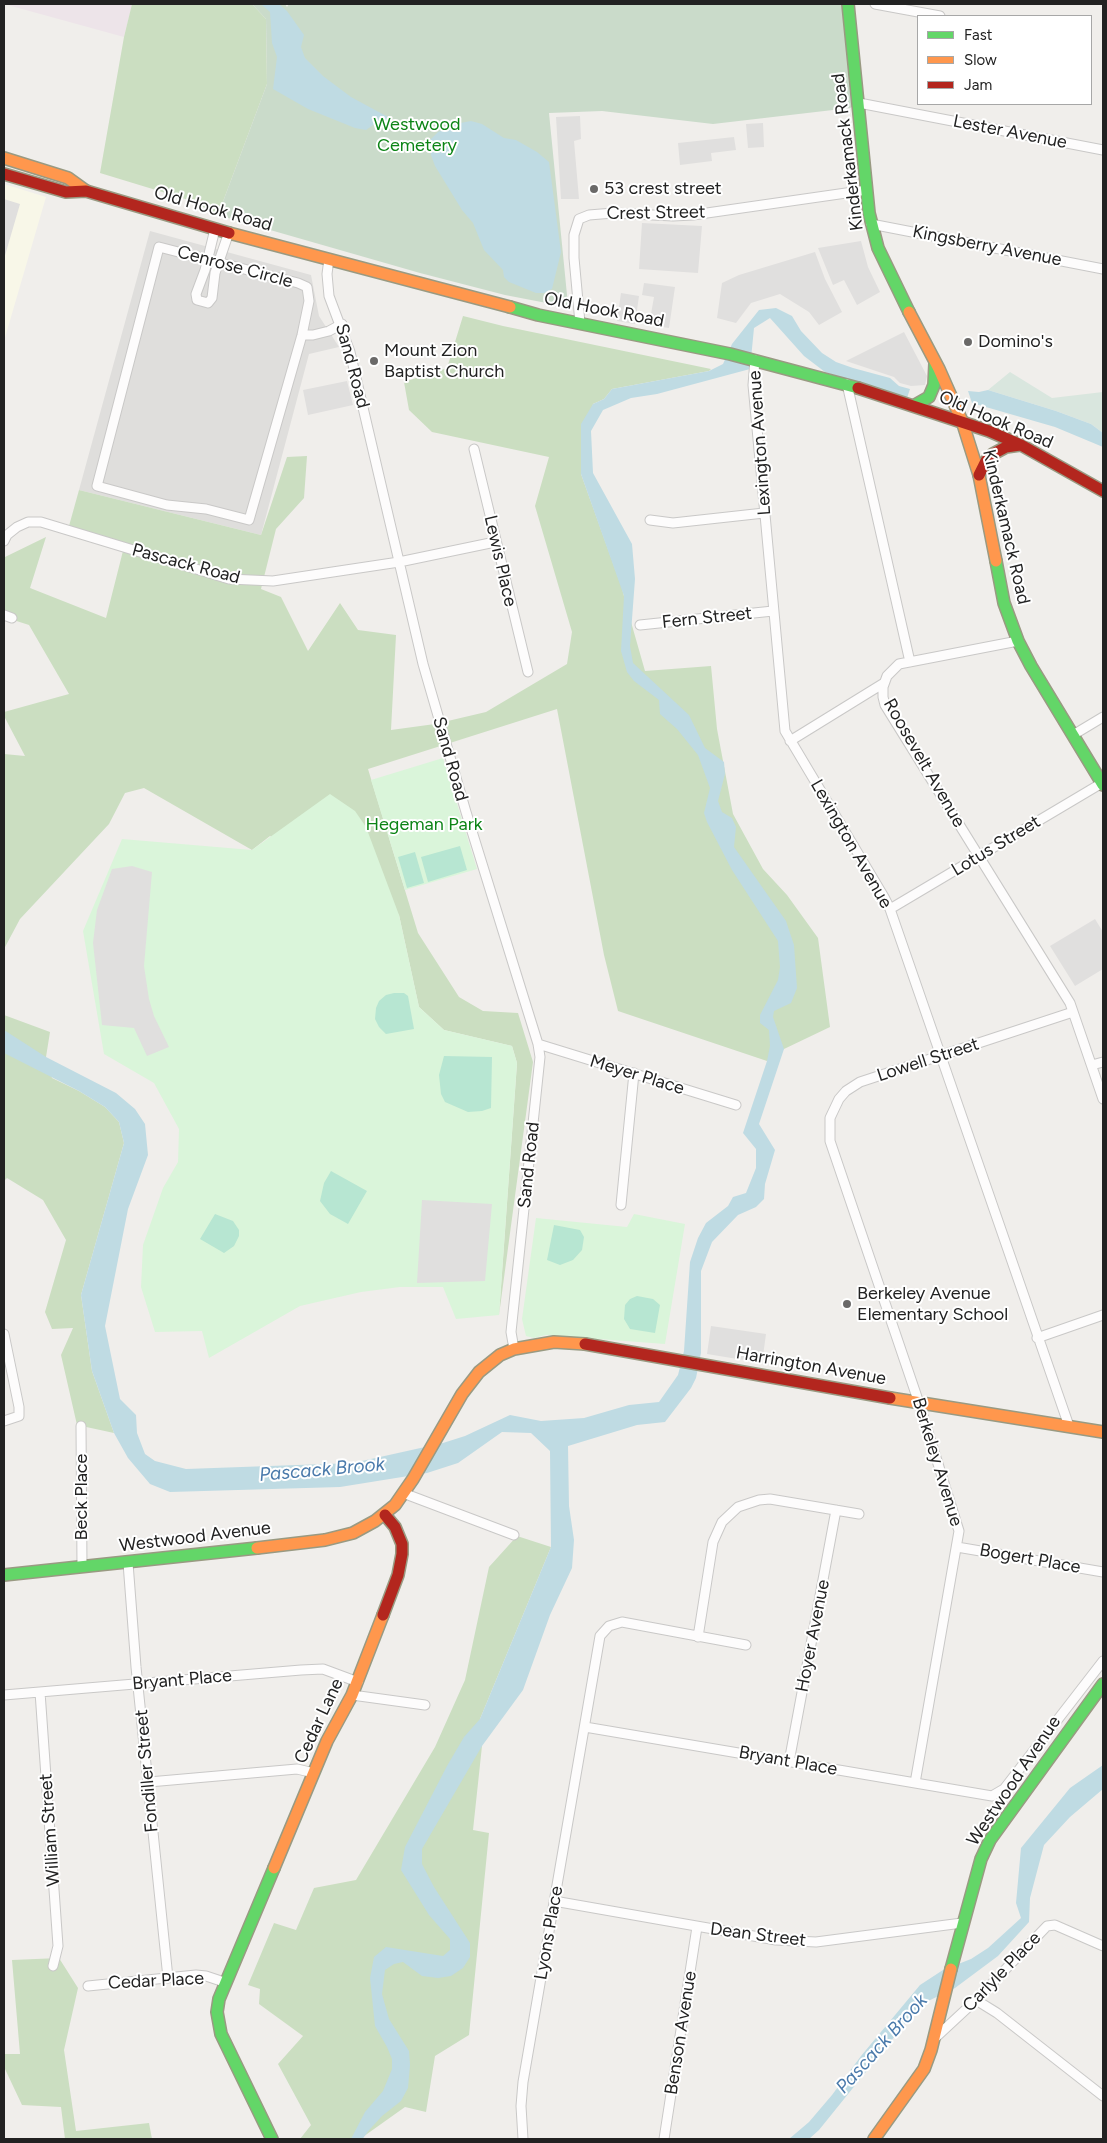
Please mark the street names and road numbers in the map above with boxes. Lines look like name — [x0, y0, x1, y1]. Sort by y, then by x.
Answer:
street label: Kinderkamack Road — [828, 72, 868, 232]
street label: Lester Avenue — [951, 110, 1069, 154]
street label: Old Hook Road — [151, 182, 275, 236]
street label: Crest Street — [606, 201, 706, 225]
street label: Kingsberry Avenue — [911, 221, 1063, 271]
street label: Cenrose Circle — [175, 241, 295, 293]
street label: Old Hook Road — [542, 288, 666, 332]
street label: Sand Road — [330, 321, 374, 411]
street label: Lexington Avenue — [744, 370, 776, 516]
street label: Old Hook Road — [936, 386, 1056, 454]
street label: Kinderkamack Road — [978, 447, 1034, 607]
street label: Lewis Place — [479, 513, 521, 609]
street label: Pascack Road — [130, 539, 242, 589]
street label: Fern Street — [661, 603, 753, 633]
street label: Roosevelt Avenue — [878, 695, 970, 831]
street label: Sand Road — [428, 714, 472, 804]
street label: Lexington Avenue — [805, 776, 897, 912]
street label: Lotus Street — [948, 811, 1044, 881]
street label: Lowell Street — [874, 1033, 982, 1087]
street label: Meyer Place — [587, 1050, 687, 1100]
street label: Sand Road — [514, 1121, 544, 1209]
street label: Harrington Avenue — [734, 1342, 888, 1390]
street label: Berkeley Avenue — [907, 1395, 967, 1529]
street label: Beck Place — [71, 1454, 93, 1540]
street label: Westwood Avenue — [118, 1517, 272, 1557]
street label: Bogert Place — [978, 1539, 1082, 1579]
street label: Hoyer Avenue — [792, 1578, 834, 1694]
street label: Bryant Place — [131, 1665, 233, 1695]
street label: Cedar Lane — [290, 1675, 348, 1767]
street label: Fondiller Street — [131, 1709, 163, 1833]
street label: Westwood Avenue — [962, 1712, 1066, 1850]
street label: Bryant Place — [737, 1742, 839, 1780]
street label: William Street — [35, 1773, 65, 1887]
street label: Lyons Place — [530, 1884, 568, 1982]
street label: Dean Street — [709, 1918, 807, 1952]
street label: Carlyle Place — [958, 1927, 1046, 2017]
street label: Cedar Place — [107, 1968, 205, 1994]
street label: Benson Avenue — [661, 1970, 701, 2096]

